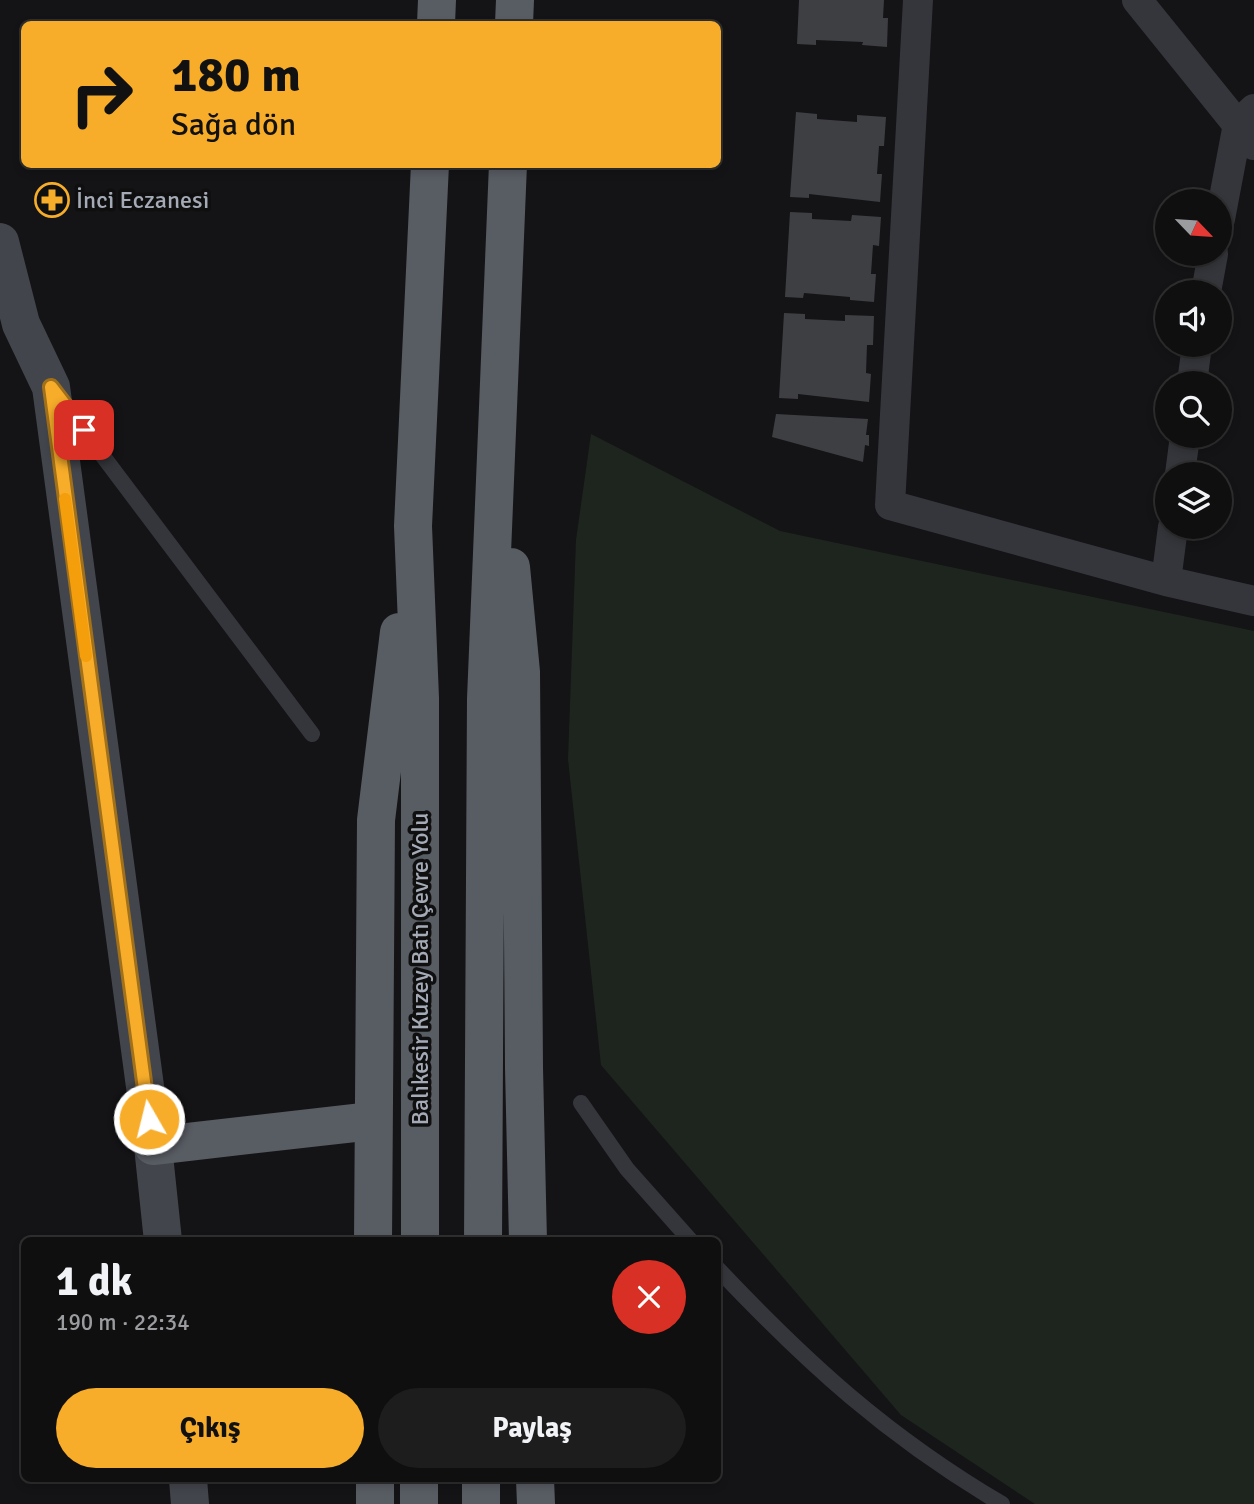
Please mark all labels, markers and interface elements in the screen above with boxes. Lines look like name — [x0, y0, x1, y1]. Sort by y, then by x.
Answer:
text: 180 m — [171, 45, 301, 105]
icon: right — [56, 49, 147, 140]
text: Sağa dön — [171, 105, 296, 144]
pharmacy icon: İnci Eczanesi — [33, 181, 71, 219]
place label: İnci Eczanesi — [76, 185, 209, 215]
north arrow — [1155, 189, 1232, 266]
map controls — [1155, 189, 1232, 539]
button: sound — [1155, 280, 1232, 357]
button: search — [1155, 371, 1232, 448]
pin — [54, 400, 114, 460]
icon: arrive — [65, 411, 103, 449]
button: layers — [1155, 462, 1232, 539]
street label: Balıkesir Kuzey Batı Çevre Yolu — [405, 813, 435, 1125]
position arrow — [112, 1082, 186, 1156]
text: 1 dk — [56, 1256, 133, 1307]
button: close — [612, 1260, 686, 1334]
text: 190 m · 22:34 — [56, 1308, 190, 1337]
button: Çıkış — [56, 1388, 364, 1468]
button: Paylaş — [378, 1388, 686, 1468]

